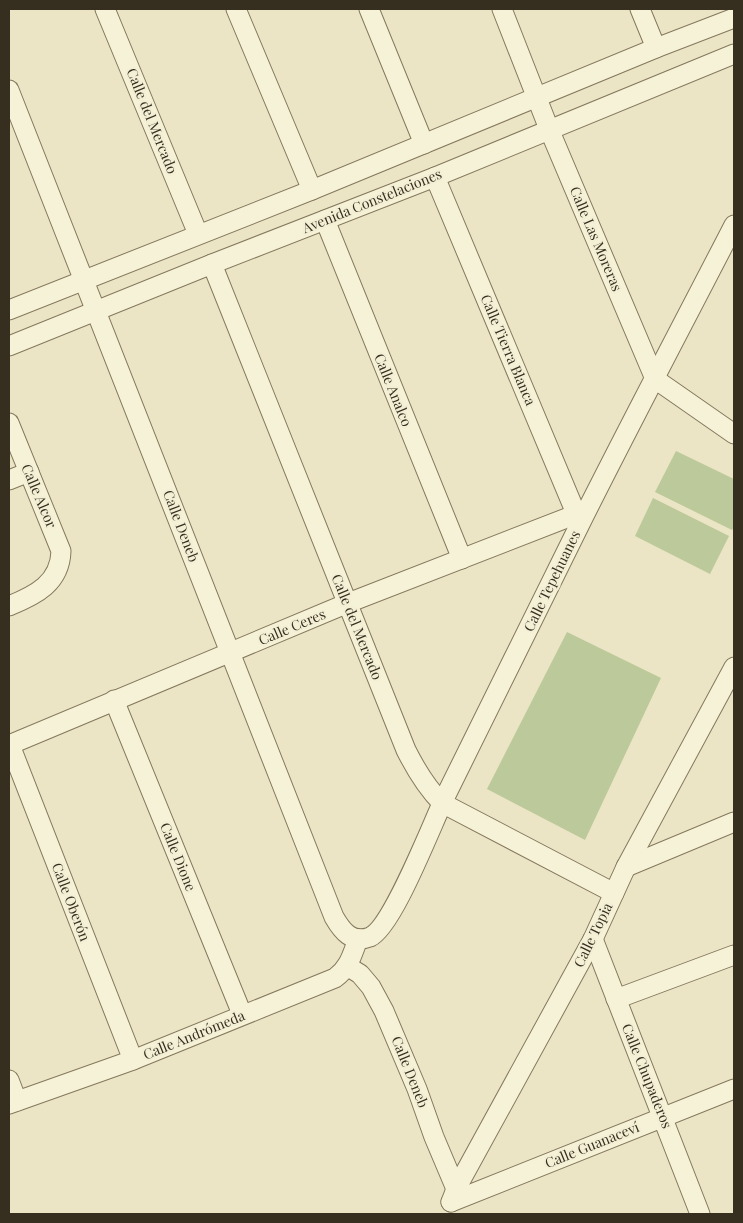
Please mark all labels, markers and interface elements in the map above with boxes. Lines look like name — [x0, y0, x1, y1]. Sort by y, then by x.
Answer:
street label: Calle del Mercado — [123, 65, 182, 177]
street label: Avenida Constelaciones — [298, 164, 444, 238]
street label: Calle Las Moreras — [566, 183, 627, 294]
street label: Calle Tierra Blanca — [476, 291, 540, 408]
street label: Calle Analco — [370, 351, 417, 429]
street label: Calle Alcor — [17, 461, 62, 531]
street label: Calle Deneb — [159, 487, 204, 565]
street label: Calle Tepehuanes — [519, 527, 584, 634]
street label: Calle del Mercado — [328, 571, 387, 683]
street label: Calle Ceres — [255, 604, 328, 649]
street label: Calle Dione — [156, 820, 201, 894]
street label: Calle Oberón — [48, 860, 95, 944]
street label: Calle Topia — [569, 899, 616, 970]
street label: Calle Andrómeda — [140, 1005, 248, 1064]
street label: Calle Chupaderos — [618, 1021, 677, 1131]
street label: Calle Deneb — [387, 1033, 433, 1111]
street label: Calle Guanaceví — [542, 1117, 642, 1172]

